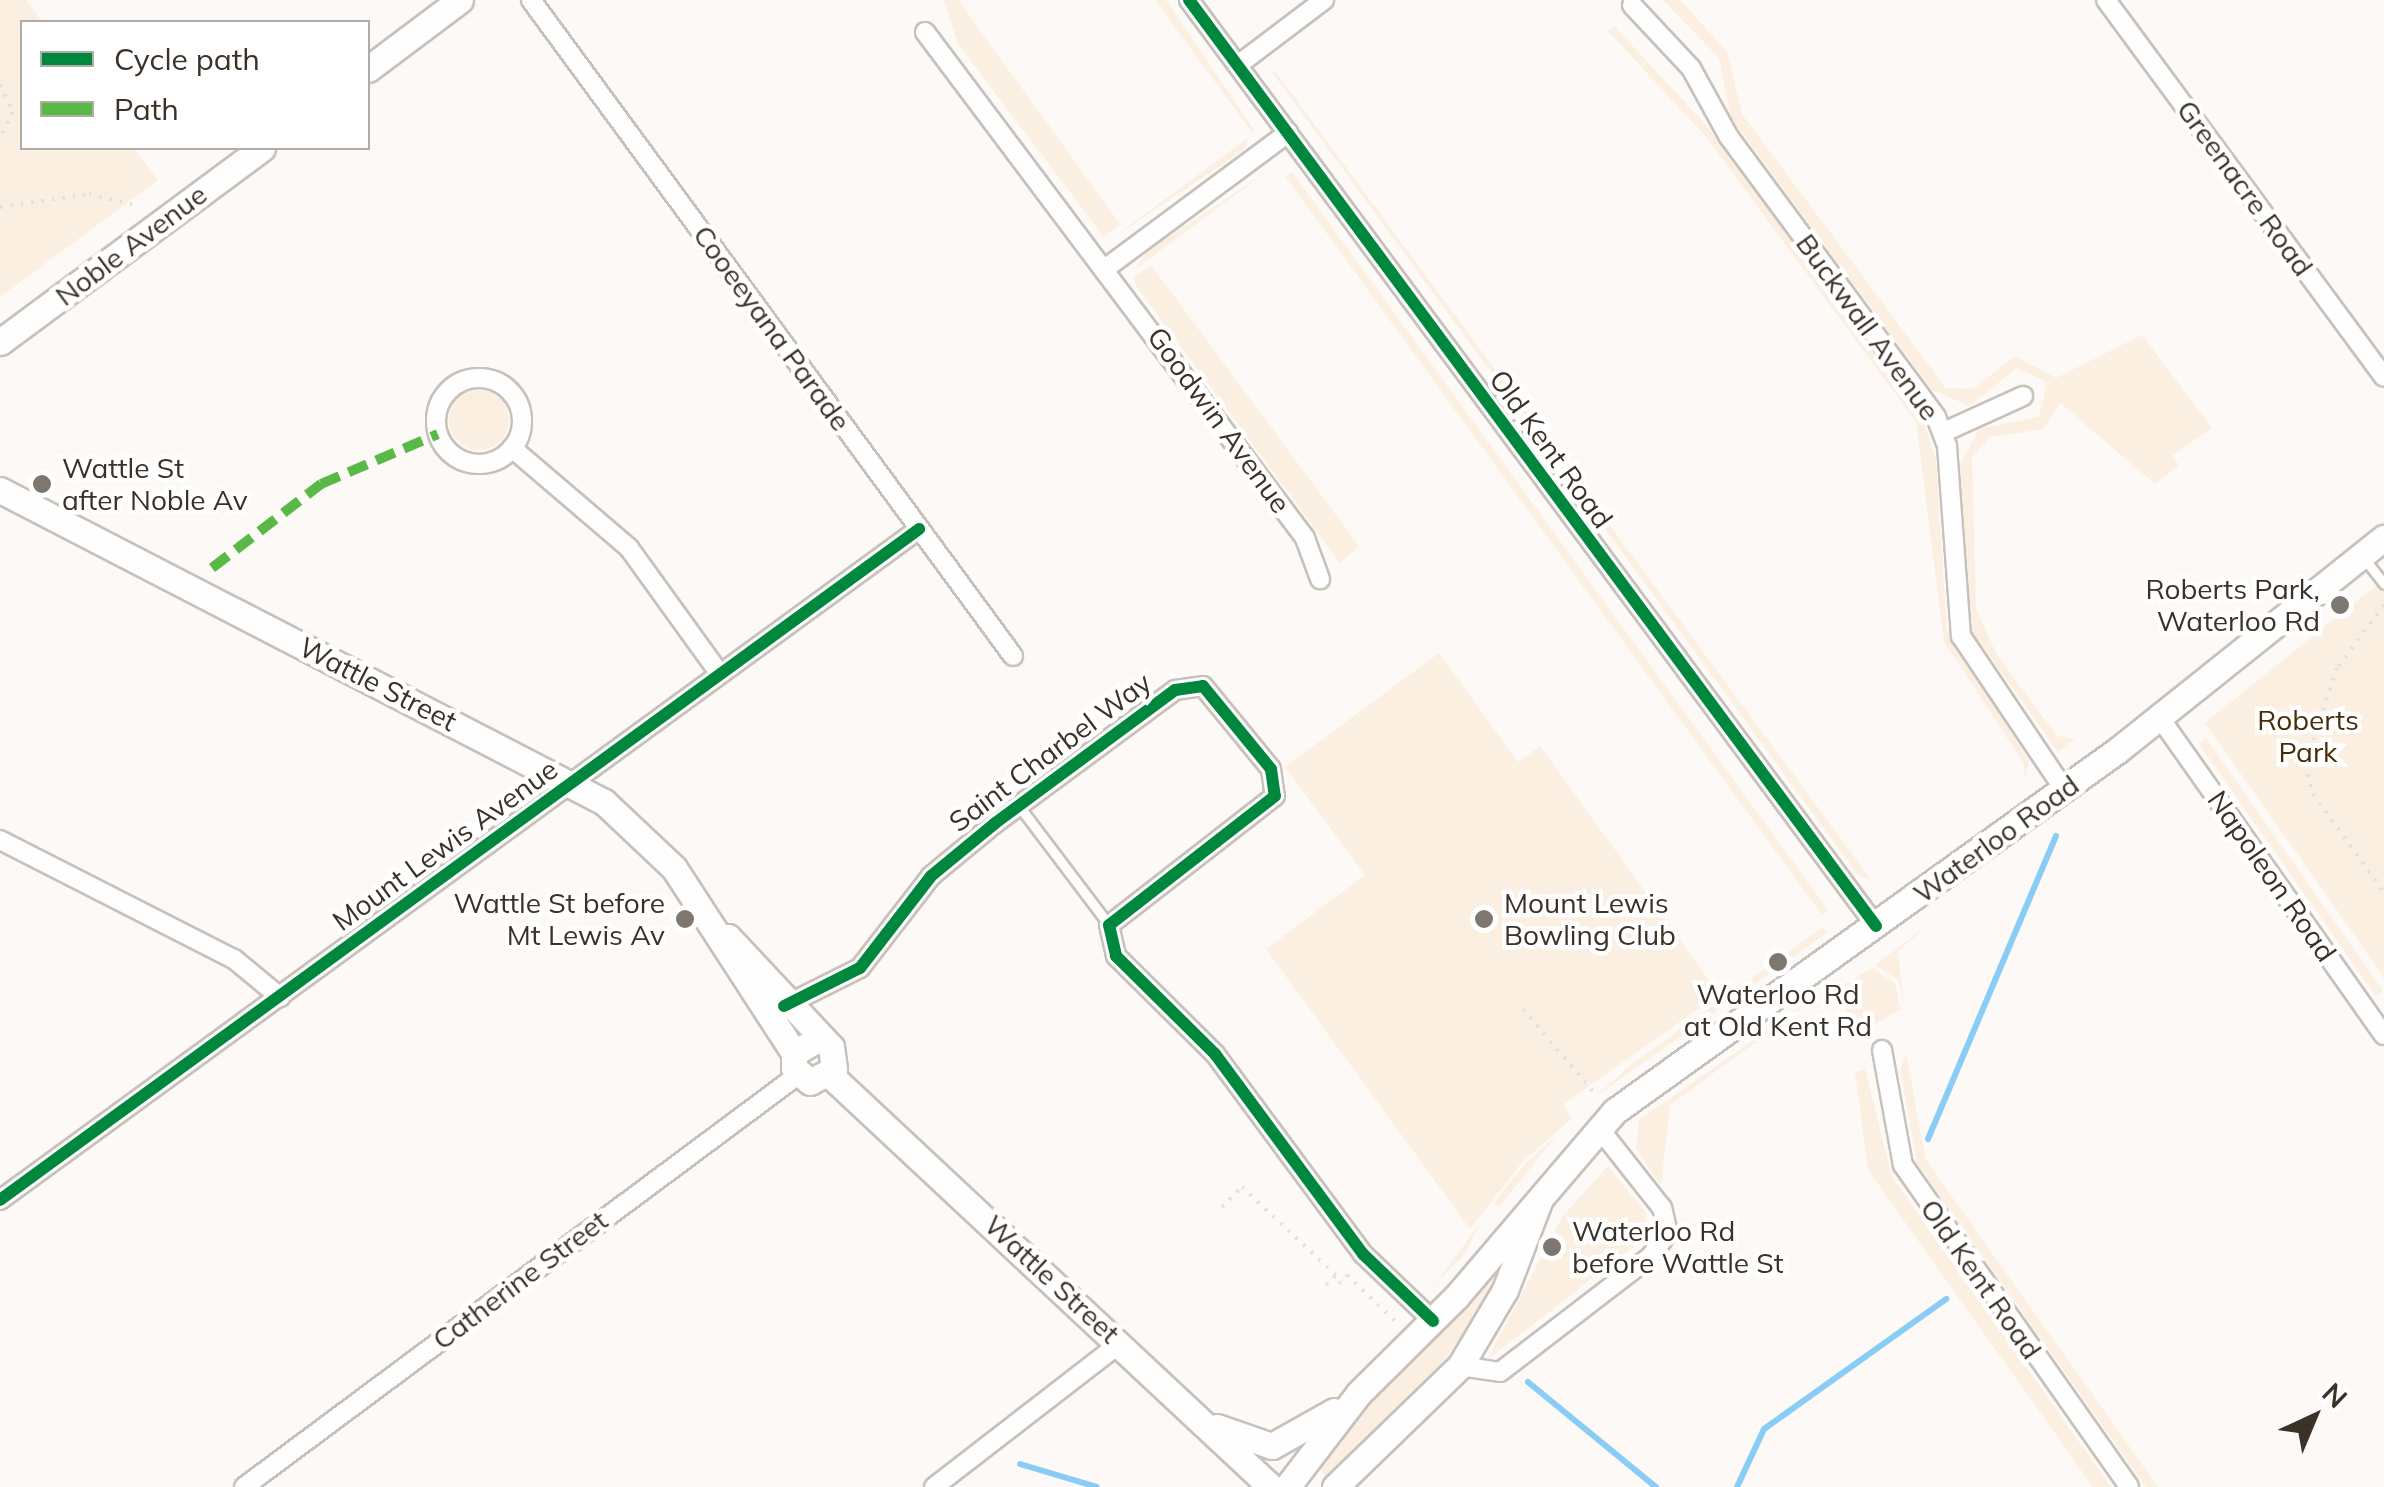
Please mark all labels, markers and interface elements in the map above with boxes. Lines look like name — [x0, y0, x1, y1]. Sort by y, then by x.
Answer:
legend — [20, 20, 370, 150]
text: Cycle path — [114, 40, 260, 78]
text: Path — [114, 90, 179, 128]
street label: Greenacre Road — [2170, 94, 2320, 282]
street label: Noble Avenue — [49, 177, 213, 313]
street label: Cooeeyana Parade — [686, 219, 858, 437]
street label: Buckwall Avenue — [1789, 227, 1947, 427]
street label: Goodwin Avenue — [1140, 321, 1298, 519]
street label: Old Kent Road — [1482, 363, 1620, 535]
place label: Wattle St after Noble Av — [62, 451, 248, 517]
marker: Wattle St after Noble Av — [31, 473, 53, 495]
place label: Roberts Park, Waterloo Rd — [2145, 572, 2320, 638]
marker: Roberts Park, Waterloo Rd — [2329, 594, 2351, 616]
street label: Wattle Street — [294, 630, 462, 738]
street label: Saint Charbel Way — [942, 665, 1158, 839]
park label: Roberts Park — [2257, 703, 2359, 769]
street label: Mount Lewis Avenue — [326, 752, 564, 938]
street label: Waterloo Road — [1907, 768, 2085, 910]
street label: Napoleon Road — [2201, 784, 2343, 968]
place label: Wattle St before Mt Lewis Av — [453, 886, 665, 952]
place label: Mount Lewis Bowling Club — [1504, 886, 1676, 952]
marker: Wattle St before Mt Lewis Av — [674, 908, 696, 930]
marker: Mount Lewis Bowling Club — [1473, 908, 1495, 930]
marker: Waterloo Rd at Old Kent Rd — [1767, 951, 1789, 973]
place label: Waterloo Rd at Old Kent Rd — [1684, 977, 1872, 1043]
street label: Old Kent Road — [1914, 1193, 2048, 1365]
street label: Catherine Street — [426, 1203, 614, 1357]
street label: Wattle Street — [978, 1208, 1126, 1350]
place label: Waterloo Rd before Wattle St — [1572, 1214, 1784, 1280]
marker: Waterloo Rd before Wattle St — [1541, 1236, 1563, 1258]
north arrow — [2264, 1367, 2364, 1467]
text: N — [2315, 1375, 2355, 1415]

